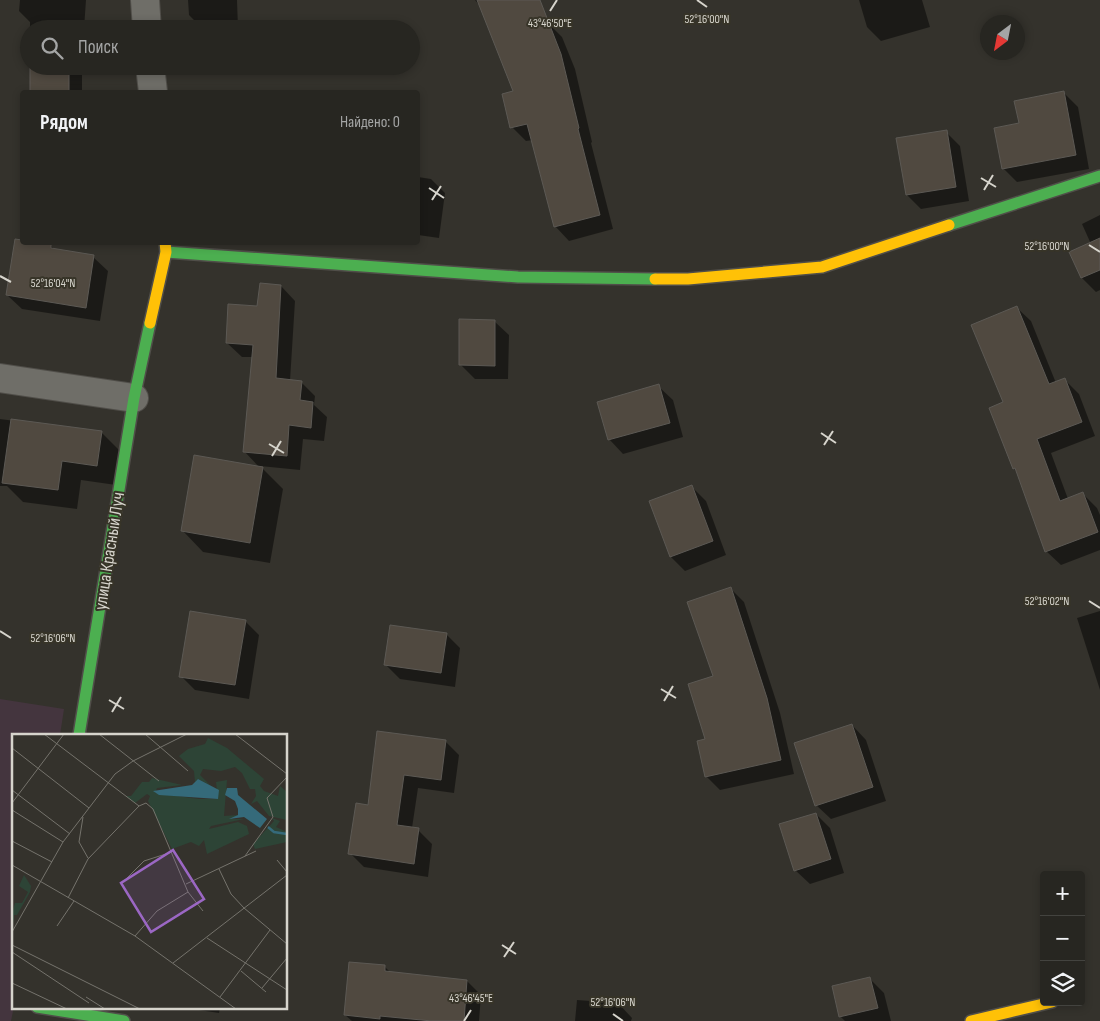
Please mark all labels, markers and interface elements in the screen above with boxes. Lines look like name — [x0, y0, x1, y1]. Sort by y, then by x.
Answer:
text: 52°16'00"N — [684, 12, 730, 27]
north arrow — [980, 15, 1025, 60]
text: 43°46'50"E — [528, 16, 572, 31]
search box — [20, 20, 420, 75]
icon: search — [38, 34, 66, 62]
text: Поиск — [78, 36, 118, 59]
text: Рядом — [40, 110, 88, 135]
text: Найдено: 0 — [340, 113, 400, 132]
text: 52°16'00"N — [1024, 239, 1070, 254]
text: 52°16'04"N — [31, 276, 75, 291]
street label: улица Красный Луч — [90, 491, 129, 611]
text: 52°16'02"N — [1025, 594, 1069, 609]
text: 52°16'06"N — [31, 631, 75, 646]
inset map — [12, 734, 288, 1008]
map controls — [1040, 871, 1085, 1006]
button: + — [1040, 871, 1085, 916]
button: − — [1040, 916, 1085, 961]
button: layers — [1040, 961, 1085, 1006]
text: 43°46'45"E — [449, 991, 493, 1006]
text: 52°16'06"N — [591, 995, 635, 1010]

